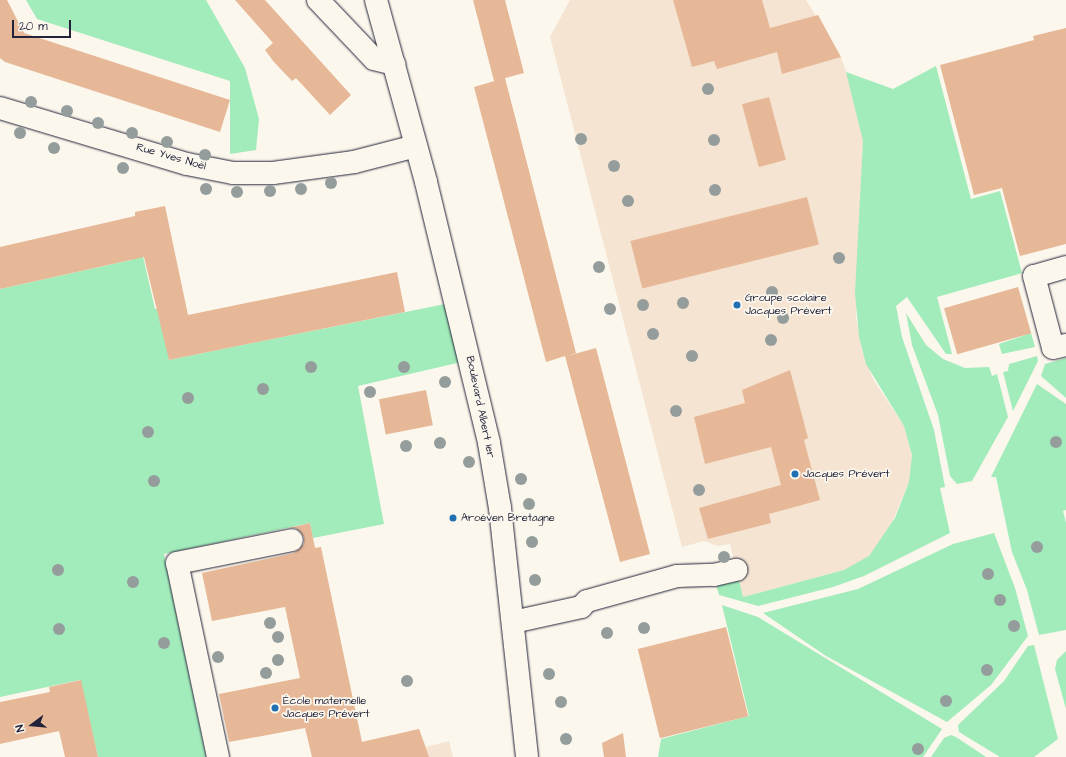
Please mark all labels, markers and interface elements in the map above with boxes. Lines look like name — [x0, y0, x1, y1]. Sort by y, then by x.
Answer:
scale bar — [14, 12, 73, 38]
text: 20 m — [19, 18, 48, 35]
street label: Rue Yves Noël — [135, 141, 207, 173]
place label: Groupe scolaire Jacques Prévert — [745, 292, 832, 318]
marker: Groupe scolaire Jacques Prévert — [732, 300, 742, 310]
street label: Boulevard Albert 1er — [463, 355, 497, 459]
place label: Jacques Prévert — [803, 467, 890, 481]
marker: Jacques Prévert — [790, 469, 800, 479]
place label: Aroéven Bretagne — [461, 511, 555, 525]
marker: Aroéven Bretagne — [448, 513, 458, 523]
place label: École maternelle Jacques Prévert — [283, 695, 370, 721]
marker: École maternelle Jacques Prévert — [270, 703, 280, 713]
north arrow — [12, 705, 52, 745]
text: N — [12, 723, 28, 734]

